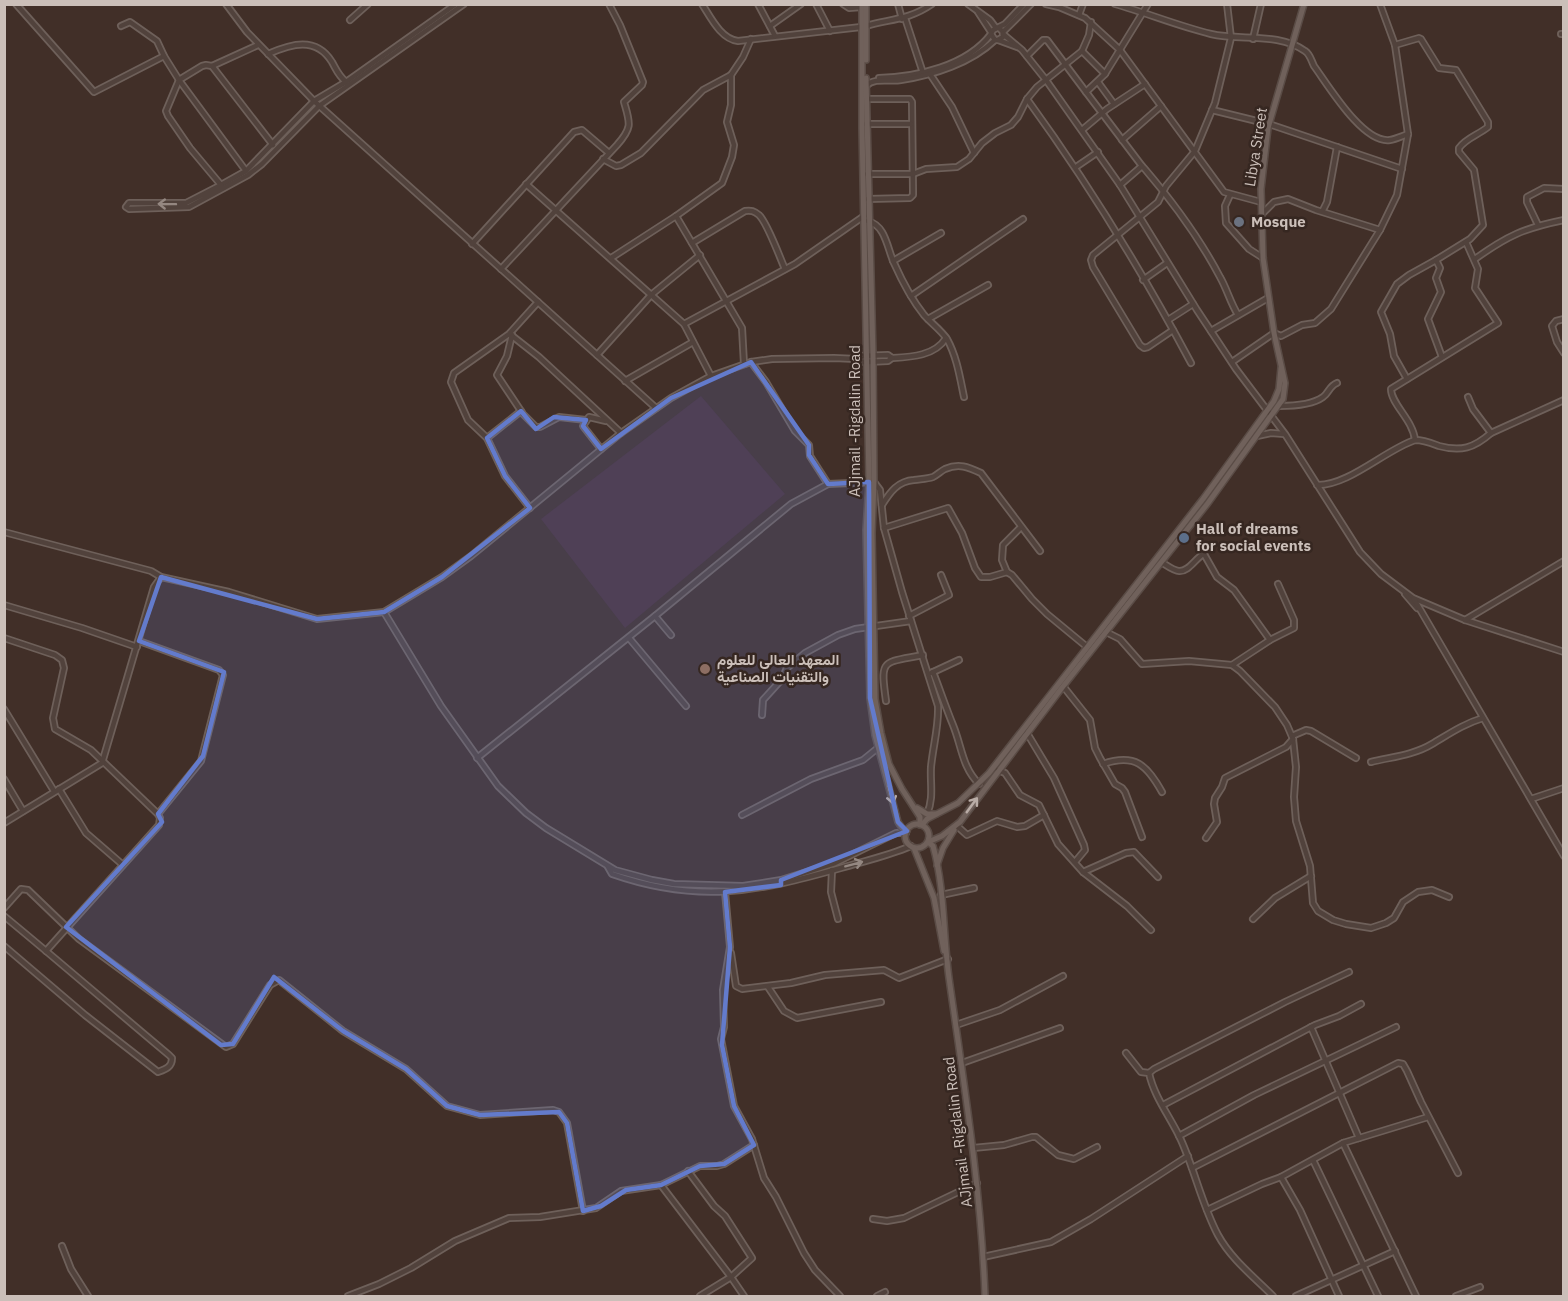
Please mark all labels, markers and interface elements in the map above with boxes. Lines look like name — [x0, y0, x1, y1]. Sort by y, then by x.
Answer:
street label: Libya Street — [1240, 106, 1271, 188]
one-way arrow — [158, 198, 178, 210]
place label: Mosque — [1251, 212, 1306, 231]
marker: Mosque — [1232, 215, 1246, 229]
street label: AJjmail -Rigdalin Road — [845, 345, 864, 497]
place label: Hall of dreams for social events — [1196, 519, 1311, 555]
marker: Hall of dreams for social events — [1177, 531, 1191, 545]
place label: المعهد العالي للعلوم والتقنيات الصناعية — [717, 650, 839, 686]
marker: المعهد العالي للعلوم والتقنيات الصناعية — [698, 662, 712, 676]
one-way arrow — [886, 785, 898, 804]
one-way arrow — [966, 798, 978, 814]
one-way arrow — [844, 858, 863, 869]
street label: AJjmail -Rigdalin Road — [939, 1056, 976, 1209]

